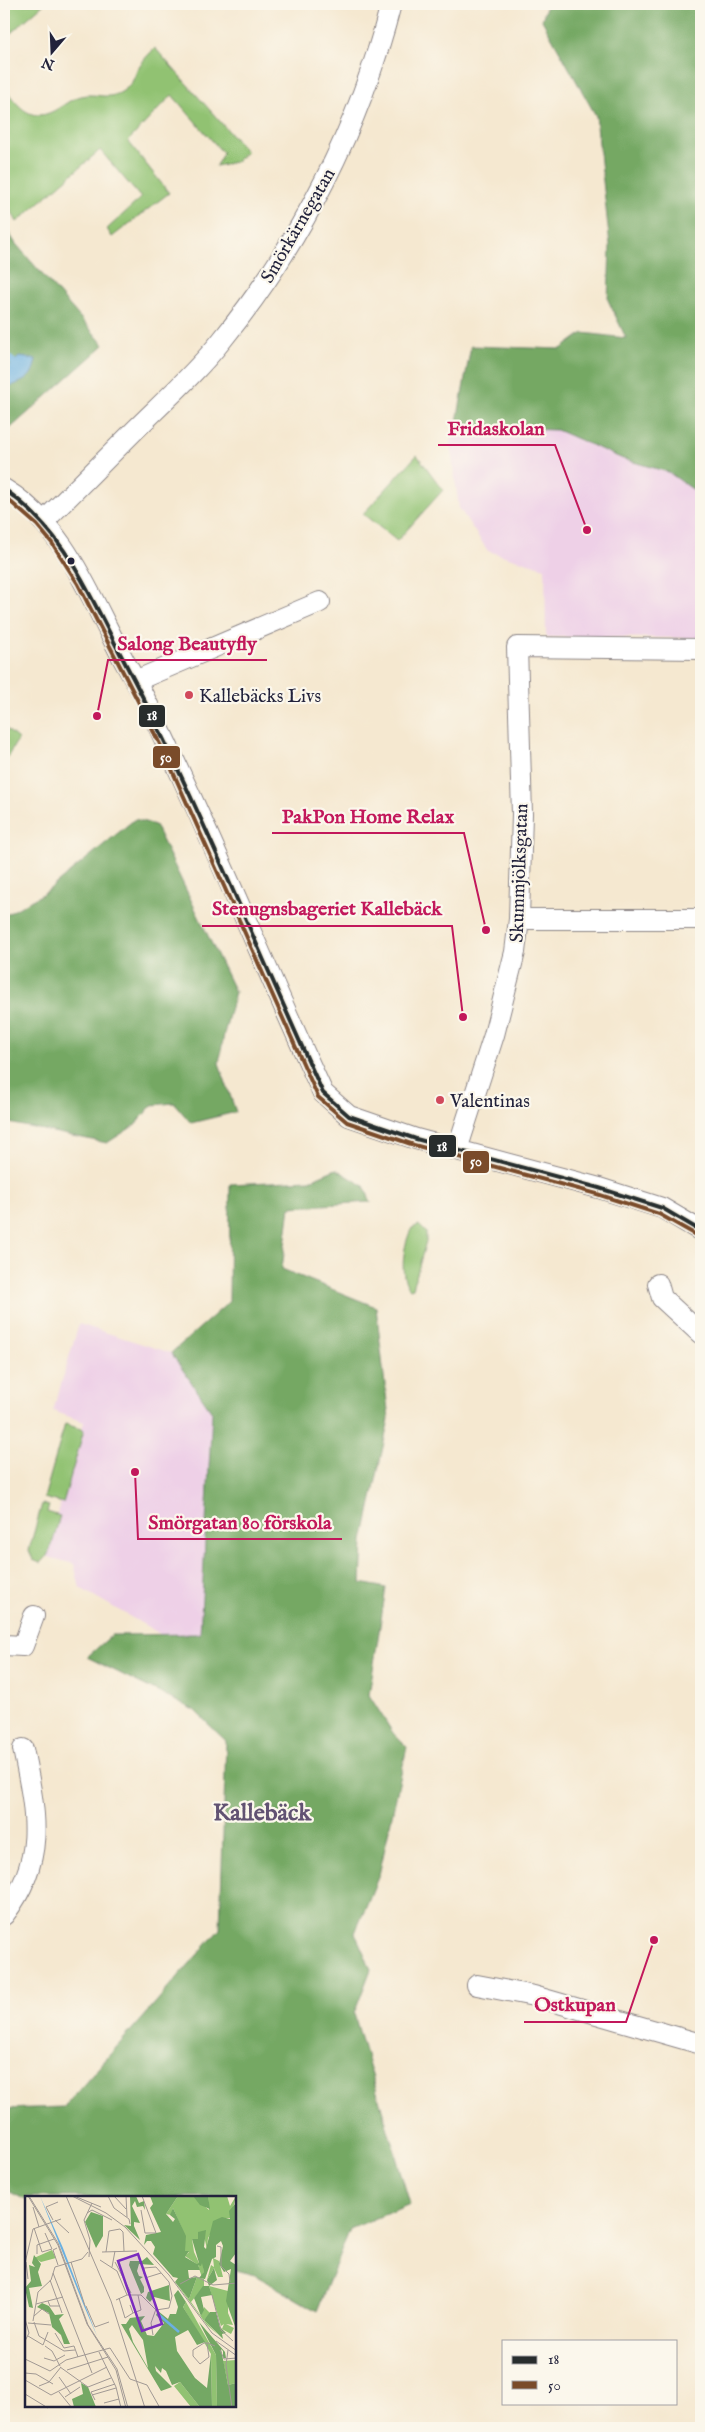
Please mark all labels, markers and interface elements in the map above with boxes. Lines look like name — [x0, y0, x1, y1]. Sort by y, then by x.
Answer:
north arrow — [28, 28, 78, 78]
text: N — [39, 53, 58, 74]
street label: Smörkärnegatan — [256, 164, 341, 288]
callout: Fridaskolan — [438, 410, 555, 445]
text: Fridaskolan — [447, 417, 545, 442]
unlabelled marker — [66, 556, 76, 566]
callout: Salong Beautyfly — [108, 625, 267, 660]
text: Salong Beautyfly — [117, 632, 258, 657]
place label: Kallebäcks Livs — [199, 685, 321, 709]
marker: Kallebäcks Livs — [183, 689, 195, 701]
line badge: 18 — [138, 704, 166, 728]
text: 18 — [147, 707, 158, 725]
line badge: 50 — [152, 745, 181, 769]
text: 50 — [160, 749, 172, 767]
callout: PakPon Home Relax — [272, 798, 464, 833]
street label: Skummjölksgatan — [506, 803, 534, 943]
text: PakPon Home Relax — [282, 805, 454, 830]
callout: Stenugnsbageriet Kallebäck — [202, 891, 452, 926]
text: Stenugnsbageriet Kallebäck — [212, 897, 443, 922]
place label: Valentinas — [449, 1090, 530, 1114]
marker: Valentinas — [434, 1094, 446, 1106]
line badge: 18 — [428, 1134, 457, 1158]
text: 18 — [437, 1138, 448, 1156]
line badge: 50 — [462, 1150, 490, 1174]
text: 50 — [470, 1153, 482, 1171]
callout: Smörgatan 80 förskola — [138, 1504, 342, 1539]
text: Smörgatan 80 förskola — [148, 1511, 332, 1536]
district label: Kallebäck — [213, 1798, 312, 1829]
callout: Ostkupan — [524, 1987, 626, 2022]
text: Ostkupan — [534, 1993, 616, 2018]
inset map — [25, 2196, 236, 2407]
legend — [502, 2340, 678, 2404]
text: 18 — [548, 2350, 560, 2369]
text: 50 — [548, 2376, 561, 2395]

